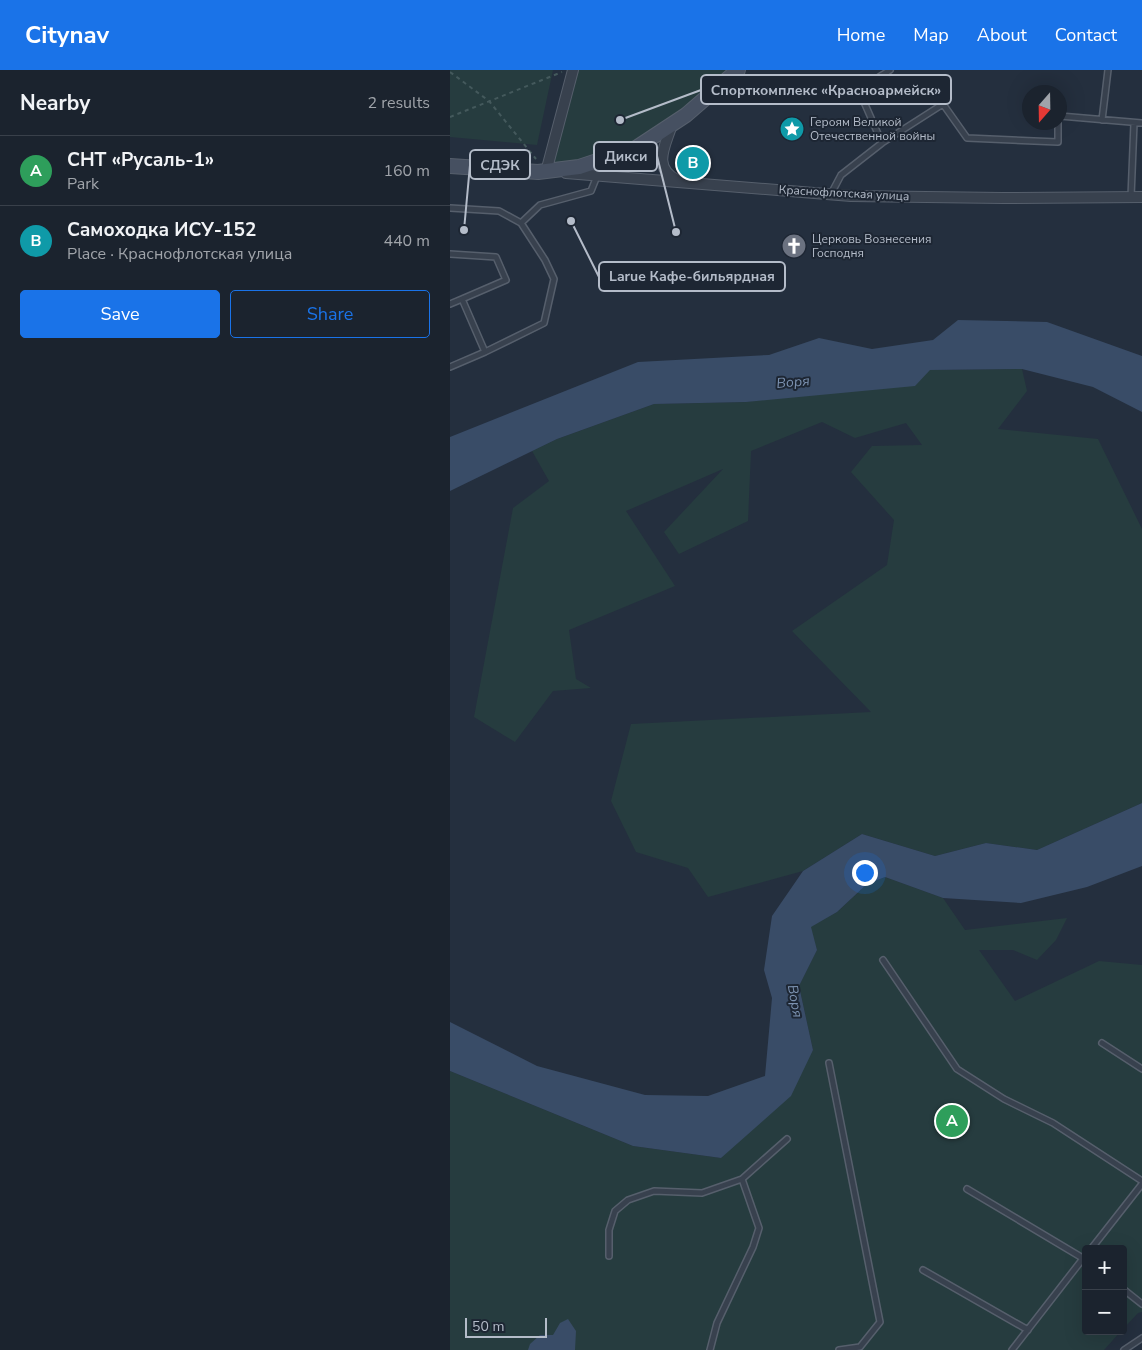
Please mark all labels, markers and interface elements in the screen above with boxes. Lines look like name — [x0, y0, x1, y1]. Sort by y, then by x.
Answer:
text: Citynav — [25, 19, 109, 51]
text: Home — [837, 23, 885, 47]
text: Map — [913, 23, 949, 47]
text: About — [977, 23, 1027, 47]
text: Contact — [1055, 23, 1117, 47]
callout: Спорткомплекс «Красноармейск» — [701, 75, 951, 104]
text: Спорткомплекс «Красноармейск» — [711, 81, 941, 100]
north arrow — [1022, 85, 1067, 130]
text: Nearby — [20, 89, 90, 117]
text: 2 results — [368, 92, 430, 114]
place label: Героям Великой Отечественной войны — [810, 114, 935, 144]
place icon: Героям Великой Отечественной войны — [779, 116, 805, 142]
callout: Дикси — [594, 142, 657, 171]
pin: B — [677, 144, 709, 182]
text: СНТ «Русаль-1» — [67, 147, 214, 173]
text: Дикси — [605, 147, 647, 166]
callout: СДЭК — [470, 150, 530, 179]
text: СДЭК — [480, 156, 520, 175]
text: A — [30, 160, 42, 182]
text: 160 m — [383, 160, 430, 182]
text: Park — [67, 173, 99, 195]
street label: Краснофлотская улица — [778, 182, 910, 204]
text: Самоходка ИСУ-152 — [67, 217, 256, 243]
text: B — [30, 230, 42, 252]
text: 440 m — [383, 230, 430, 252]
place label: Церковь Вознесения Господня — [812, 231, 931, 261]
church icon: Церковь Вознесения Господня — [781, 233, 807, 259]
text: Place · Краснофлотская улица — [67, 243, 292, 265]
callout: Larue Кафе-бильярдная — [599, 262, 785, 291]
text: Larue Кафе-бильярдная — [609, 267, 775, 286]
button: Save — [20, 290, 220, 338]
button: Share — [230, 290, 430, 338]
water label: Воря — [776, 371, 810, 393]
your location — [852, 860, 878, 886]
water label: Воря — [783, 983, 807, 1019]
pin: A — [936, 1102, 968, 1140]
map controls — [1082, 1245, 1127, 1335]
button: + — [1082, 1245, 1127, 1290]
button: − — [1082, 1290, 1127, 1335]
scale bar — [465, 1315, 548, 1338]
text: 50 m — [472, 1317, 504, 1336]

